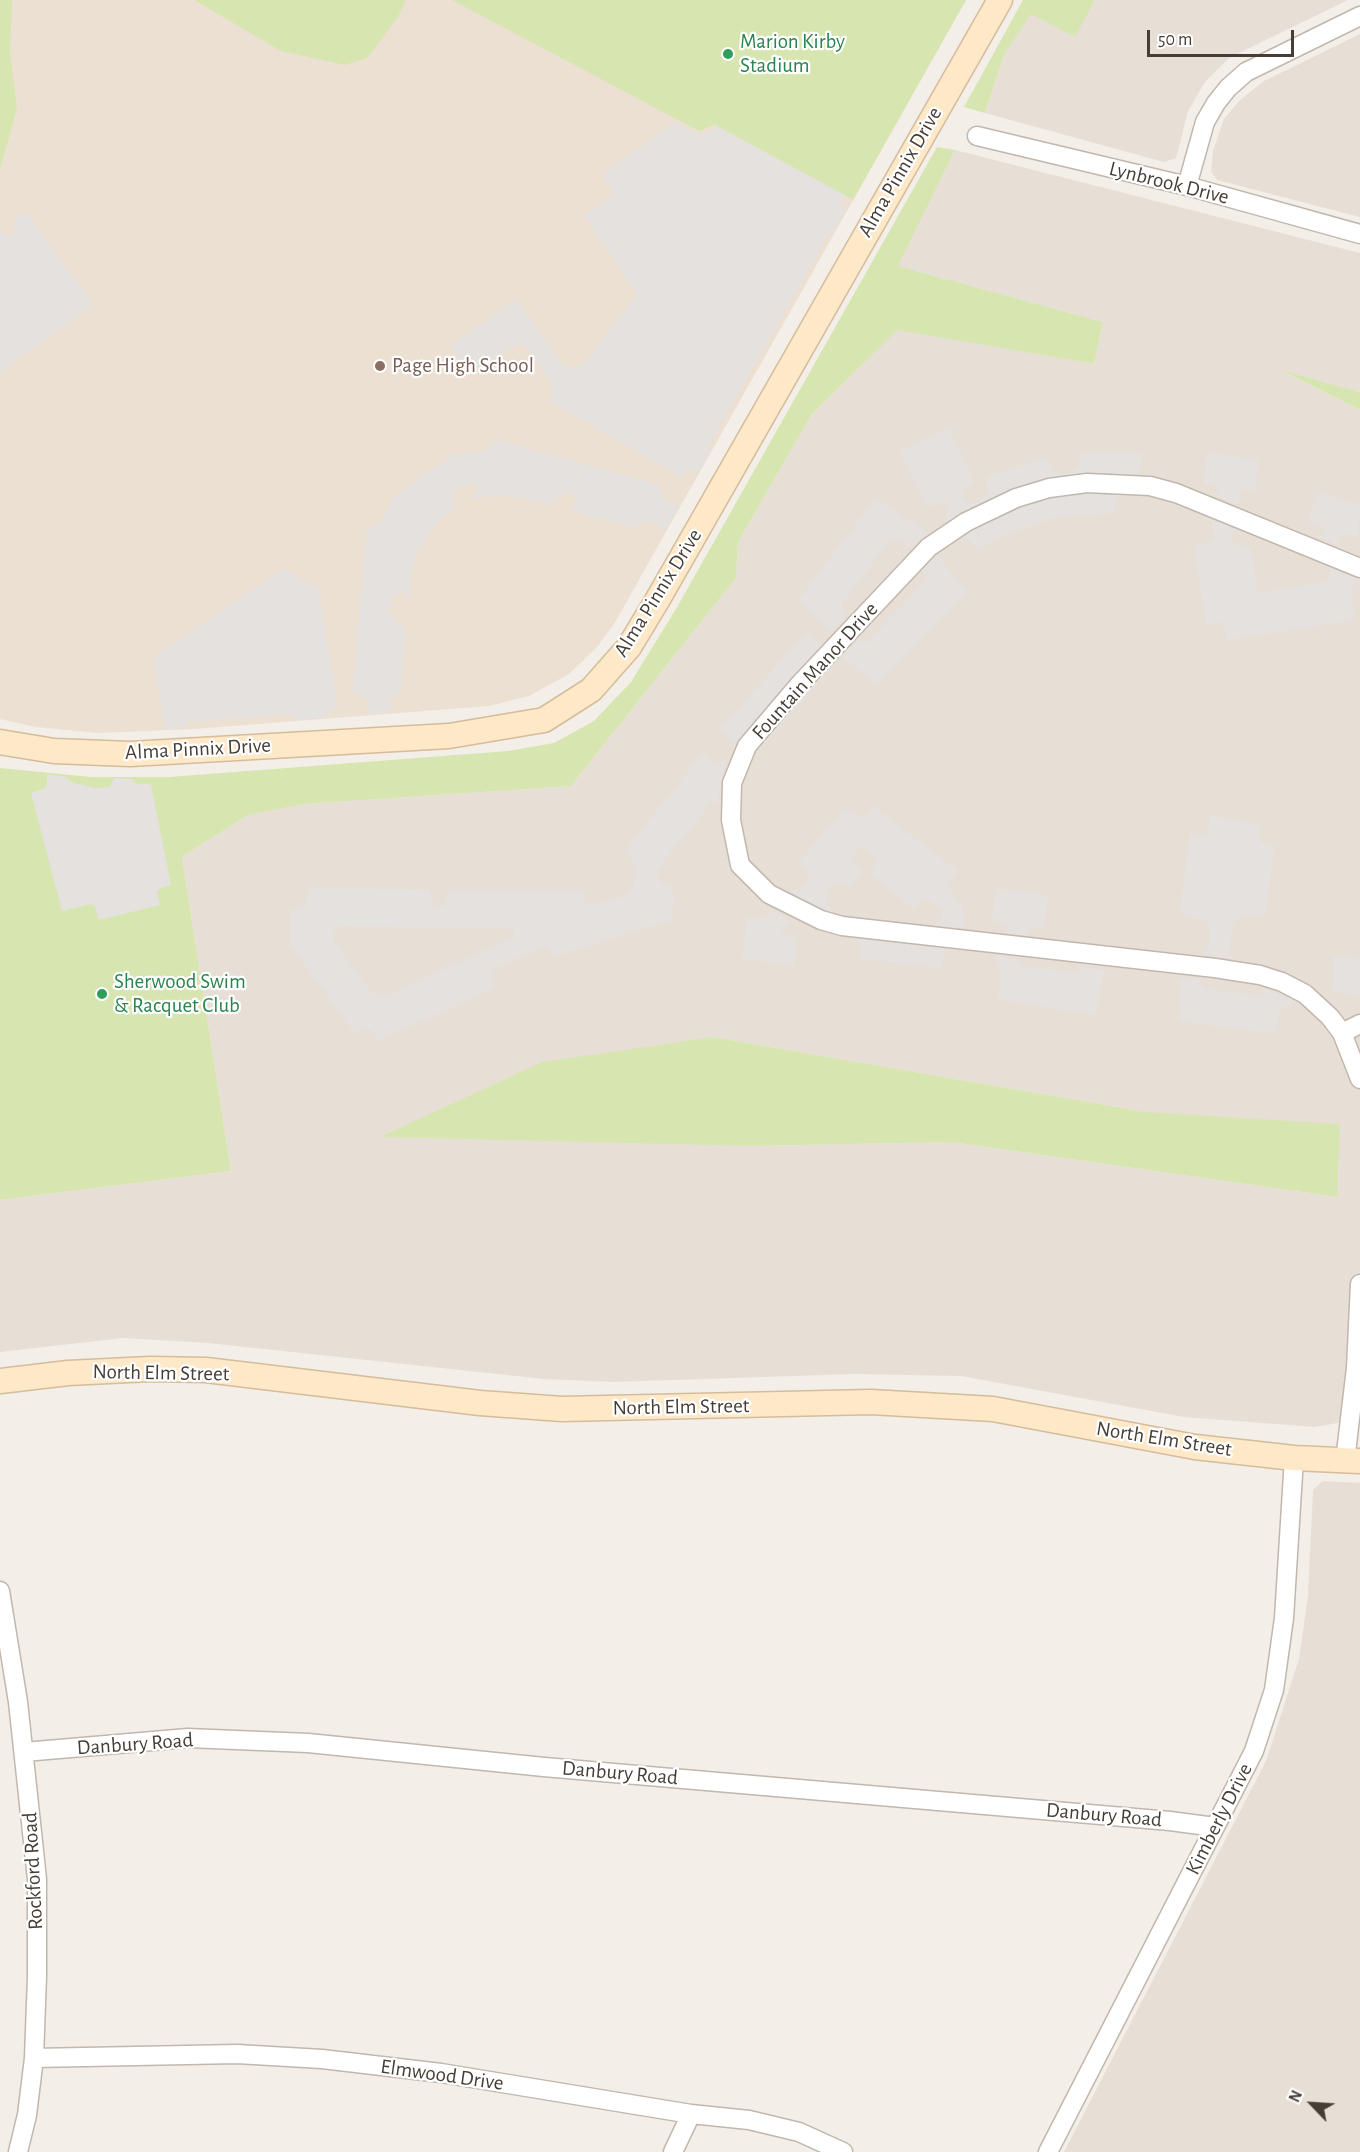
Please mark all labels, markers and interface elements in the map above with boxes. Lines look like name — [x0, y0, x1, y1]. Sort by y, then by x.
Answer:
scale bar — [1150, 18, 1297, 56]
place label: Marion Kirby Stadium — [740, 29, 845, 79]
text: 50 m — [1158, 31, 1192, 49]
marker: Marion Kirby Stadium — [721, 47, 735, 61]
street label: Alma Pinnix Drive — [853, 102, 947, 242]
street label: Lynbrook Drive — [1106, 156, 1232, 210]
place label: Page High School — [392, 353, 534, 379]
marker: Page High School — [373, 359, 387, 373]
street label: Alma Pinnix Drive — [609, 524, 707, 662]
street label: Fountain Manor Drive — [747, 597, 883, 745]
street label: Alma Pinnix Drive — [124, 733, 272, 765]
place label: Sherwood Swim & Racquet Club — [114, 969, 246, 1019]
marker: Sherwood Swim & Racquet Club — [95, 987, 109, 1001]
street label: North Elm Street — [92, 1359, 230, 1387]
street label: North Elm Street — [612, 1393, 750, 1421]
street label: North Elm Street — [1094, 1416, 1234, 1462]
street label: Danbury Road — [76, 1727, 194, 1761]
street label: Danbury Road — [561, 1755, 679, 1791]
street label: Kimberly Drive — [1180, 1759, 1258, 1879]
street label: Danbury Road — [1045, 1797, 1163, 1833]
street label: Rockford Road — [17, 1812, 49, 1930]
street label: Elmwood Drive — [379, 2054, 505, 2096]
north arrow — [1282, 2074, 1342, 2134]
text: N — [1286, 2088, 1305, 2105]

